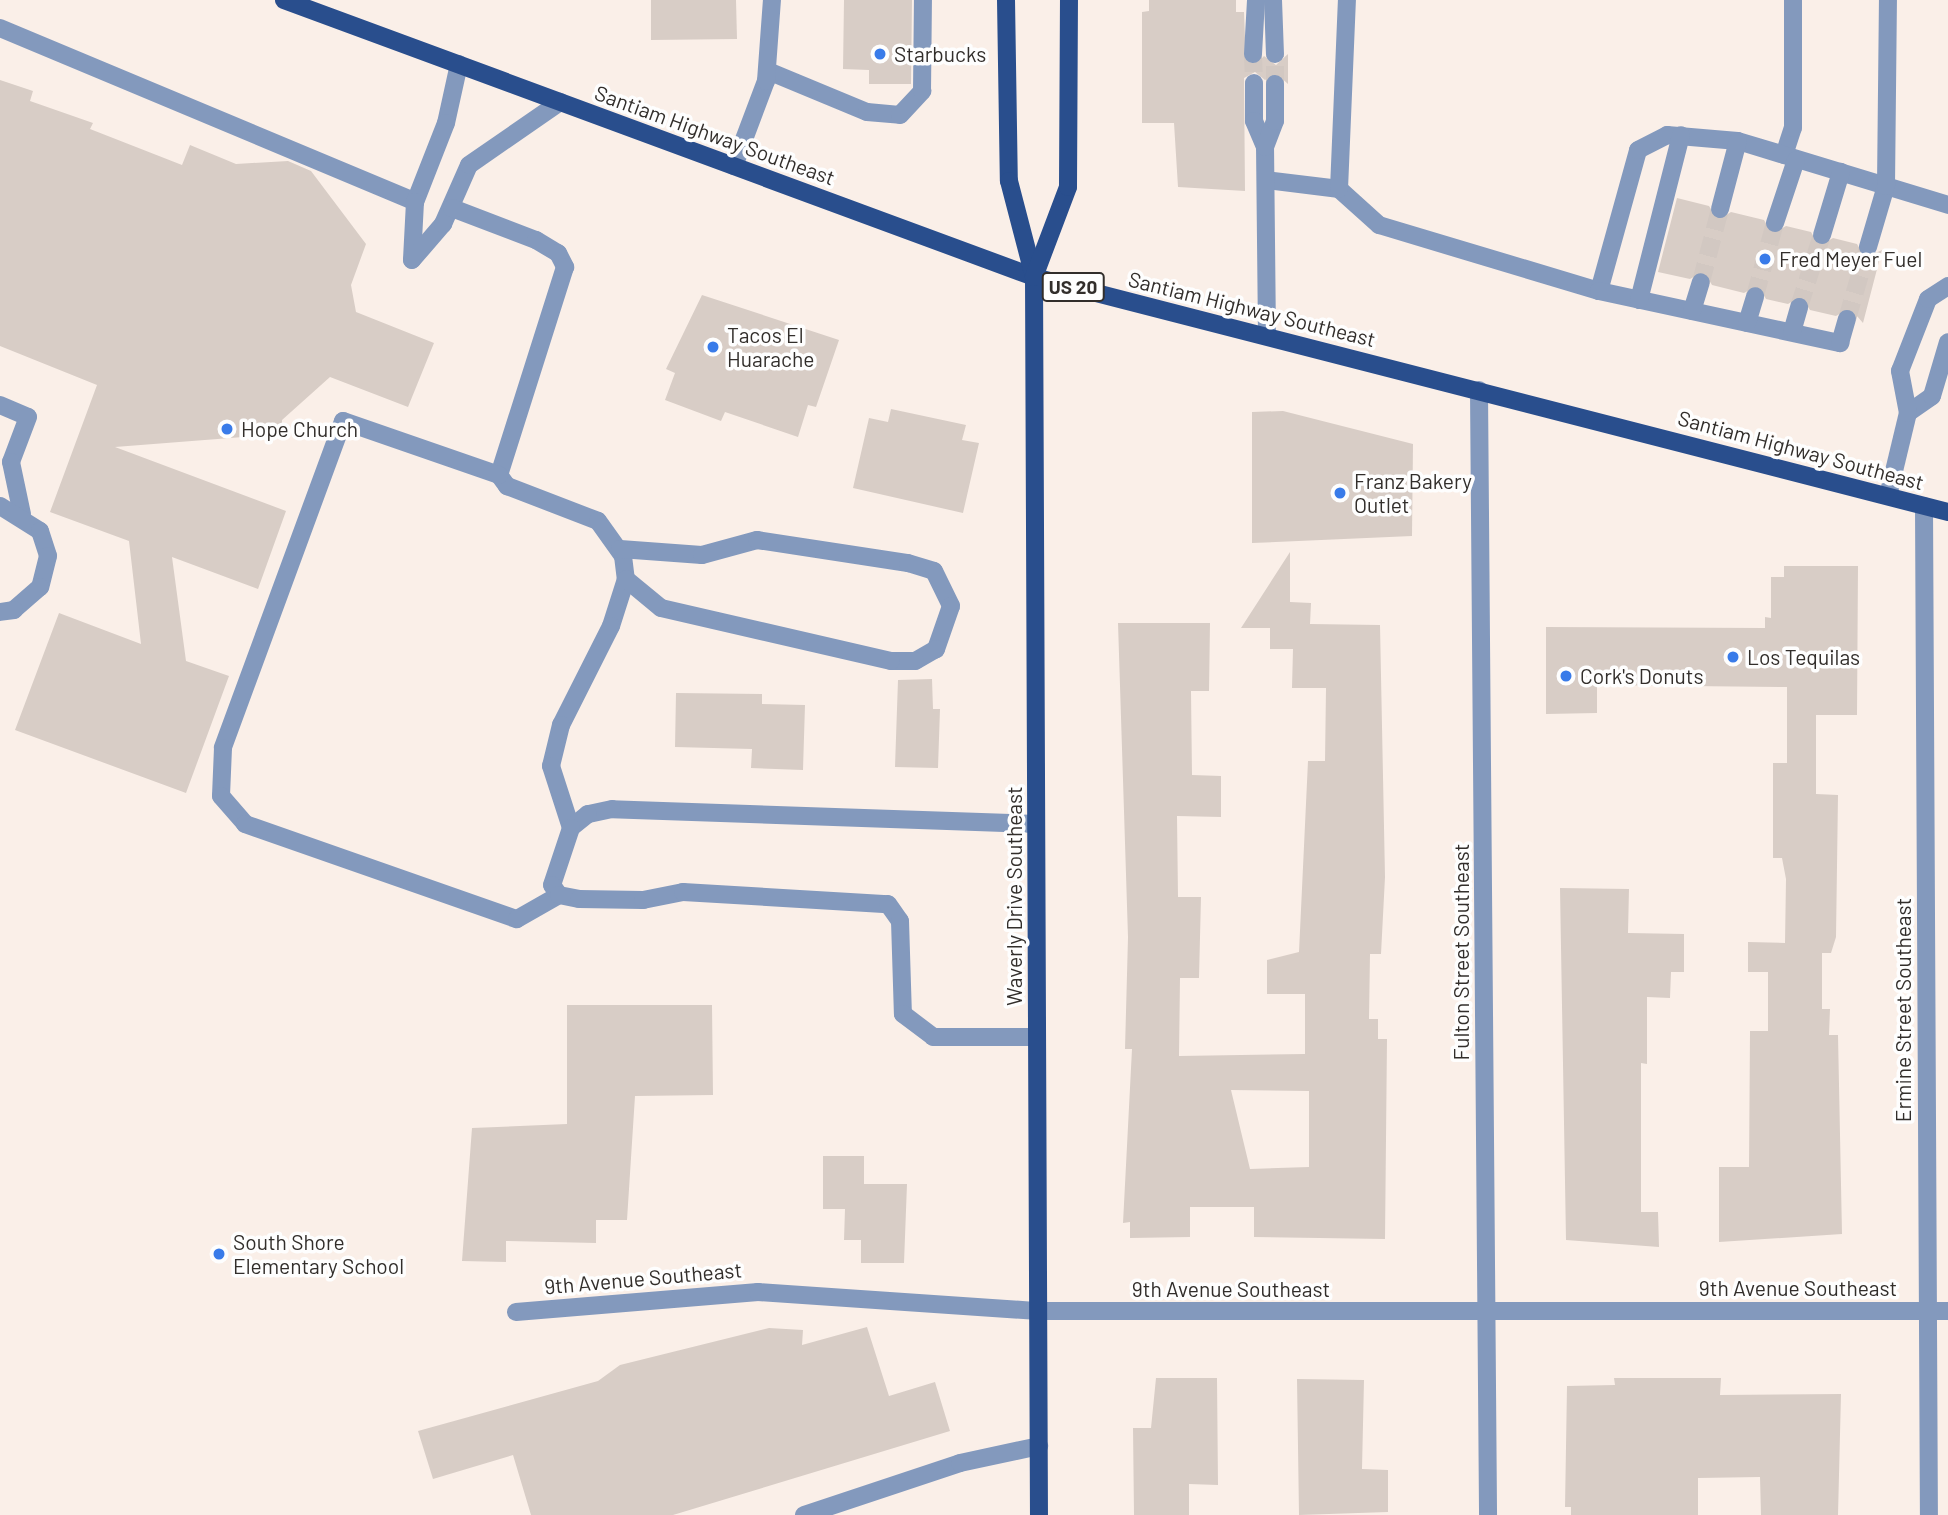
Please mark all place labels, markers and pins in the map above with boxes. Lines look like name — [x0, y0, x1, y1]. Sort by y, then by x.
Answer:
place label: Starbucks — [894, 41, 986, 67]
marker: Starbucks — [872, 46, 888, 62]
place label: Fred Meyer Fuel — [1779, 246, 1922, 272]
marker: Fred Meyer Fuel — [1757, 251, 1773, 267]
place label: Tacos El Huarache — [727, 322, 814, 372]
marker: Tacos El Huarache — [705, 339, 721, 355]
place label: Hope Church — [241, 416, 358, 442]
marker: Hope Church — [219, 421, 235, 437]
place label: Franz Bakery Outlet — [1354, 468, 1472, 518]
marker: Franz Bakery Outlet — [1332, 485, 1348, 501]
place label: Los Tequilas — [1747, 644, 1860, 670]
marker: Los Tequilas — [1725, 649, 1741, 665]
place label: Cork's Donuts — [1580, 663, 1704, 689]
marker: Cork's Donuts — [1558, 668, 1574, 684]
place label: South Shore Elementary School — [233, 1229, 404, 1279]
marker: South Shore Elementary School — [211, 1246, 227, 1262]

